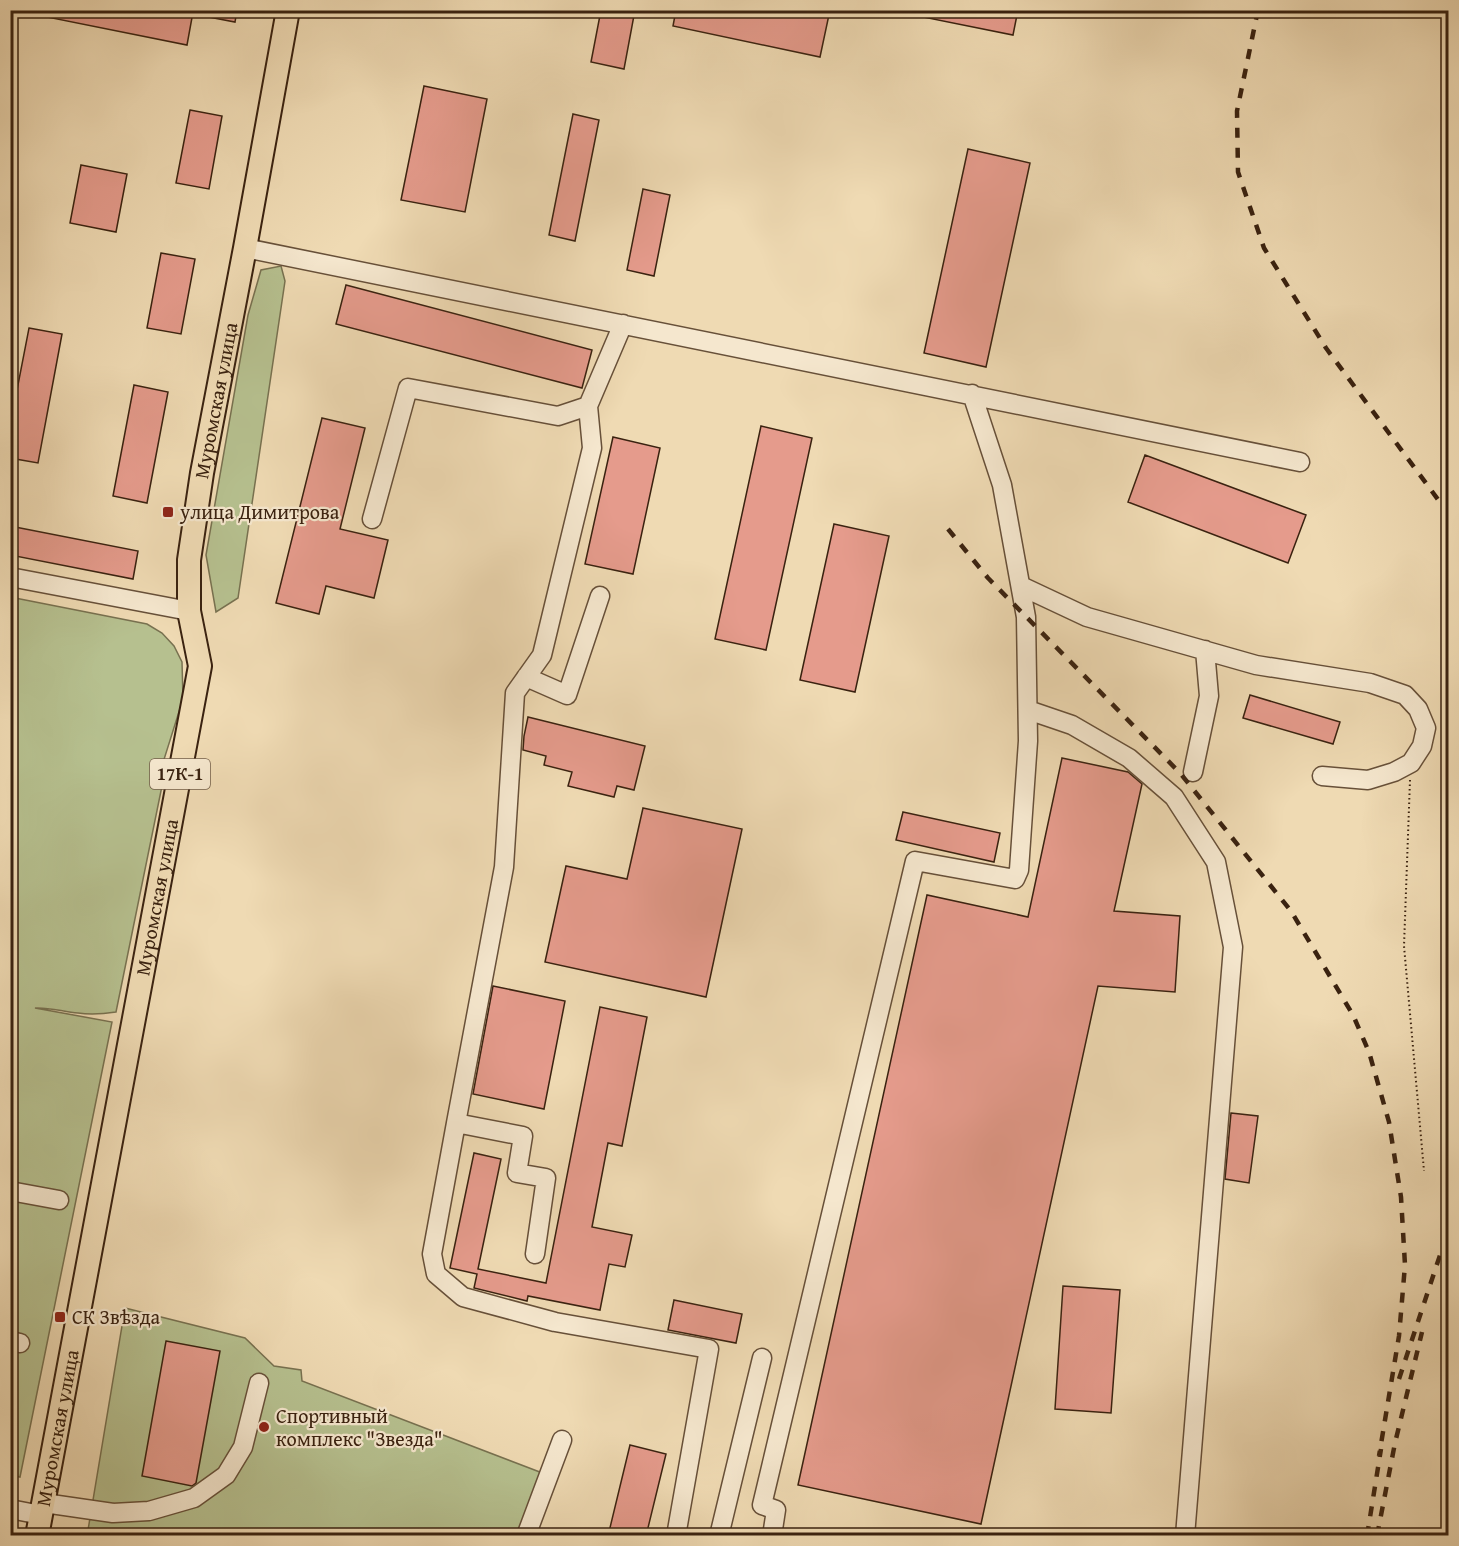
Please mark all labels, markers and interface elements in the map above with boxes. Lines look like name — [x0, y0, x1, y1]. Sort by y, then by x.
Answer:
street label: Муромская улица — [186, 319, 245, 481]
place label: улица Димитрова — [179, 497, 340, 526]
marker: улица Димитрова — [161, 505, 175, 519]
road number: 17К-1 — [150, 759, 210, 789]
street label: Муромская улица — [127, 816, 185, 978]
place label: СК Звѣзда — [72, 1302, 161, 1331]
marker: СК Звѣзда — [53, 1310, 67, 1324]
street label: Муромская улица — [28, 1347, 86, 1508]
place label: Спортивный комплекс "Звезда" — [276, 1401, 443, 1453]
marker: Спортивный комплекс "Звезда" — [257, 1420, 271, 1434]

